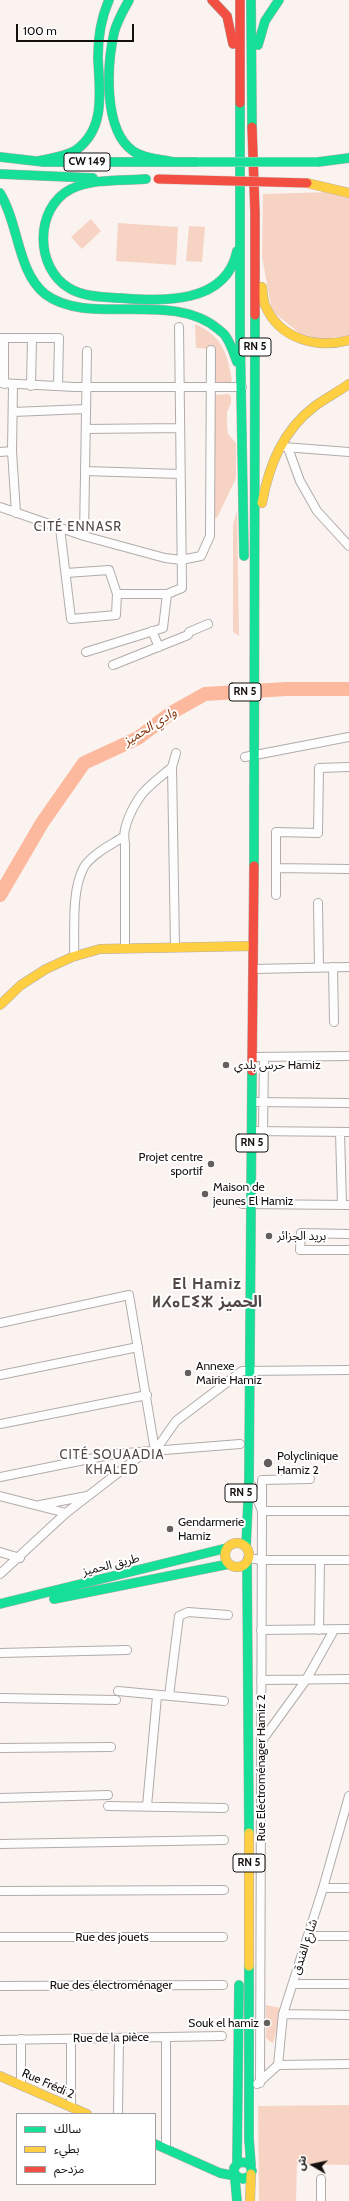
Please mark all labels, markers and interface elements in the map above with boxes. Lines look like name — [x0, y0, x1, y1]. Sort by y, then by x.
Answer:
scale bar — [18, 16, 136, 42]
text: 100 m — [23, 23, 57, 38]
road number: CW 149 — [64, 153, 110, 171]
road number: RN 5 — [239, 338, 271, 356]
district label: CITÉ ENNASR — [34, 519, 122, 535]
road number: RN 5 — [229, 683, 261, 701]
water label: وادي الحميز — [120, 705, 180, 749]
place label: حرس بلدي Hamiz — [234, 1058, 321, 1072]
marker: حرس بلدي Hamiz — [221, 1060, 231, 1070]
road number: RN 5 — [236, 1134, 268, 1152]
place label: Projet centre sportif — [139, 1150, 203, 1178]
marker: Projet centre sportif — [206, 1159, 216, 1169]
place label: Maison de jeunes El Hamiz — [213, 1180, 294, 1208]
marker: Maison de jeunes El Hamiz — [200, 1189, 210, 1199]
place label: بريد الجزائر — [277, 1229, 326, 1243]
marker: بريد الجزائر — [264, 1231, 274, 1241]
district label: El Hamiz ⵍⵃⴰⵎⵉⵣ الحميز — [155, 1274, 259, 1312]
place label: Annexe Mairie Hamiz — [196, 1359, 262, 1387]
marker: Annexe Mairie Hamiz — [183, 1368, 193, 1378]
district label: CITÉ SOUAADIA KHALED — [60, 1447, 164, 1478]
place label: Polyclinique Hamiz 2 — [277, 1449, 338, 1477]
marker: Polyclinique Hamiz 2 — [262, 1457, 274, 1469]
road number: RN 5 — [225, 1484, 257, 1502]
place label: Gendarmerie Hamiz — [178, 1515, 244, 1543]
marker: Gendarmerie Hamiz — [165, 1524, 175, 1534]
street label: طريق الحميز — [81, 1551, 141, 1579]
street label: Rue Eléctroménager Hamiz 2 — [254, 1694, 268, 1842]
road number: RN 5 — [233, 1854, 265, 1872]
street label: شارع الفندق — [289, 1917, 321, 1977]
street label: Rue des jouets — [75, 1930, 149, 1944]
street label: Rue des électroménager — [50, 1978, 172, 1992]
place label: Souk el hamiz — [188, 2016, 259, 2030]
marker: Souk el hamiz — [262, 2018, 272, 2028]
street label: Rue de la pièce — [73, 2030, 149, 2046]
street label: Rue Frédi 2 — [20, 2066, 76, 2102]
legend — [16, 2113, 156, 2185]
text: سالك — [54, 2121, 81, 2136]
text: بطيء — [54, 2141, 80, 2156]
north arrow — [293, 2145, 333, 2185]
text: ش — [293, 2155, 309, 2172]
text: مزدحم — [54, 2161, 84, 2176]

